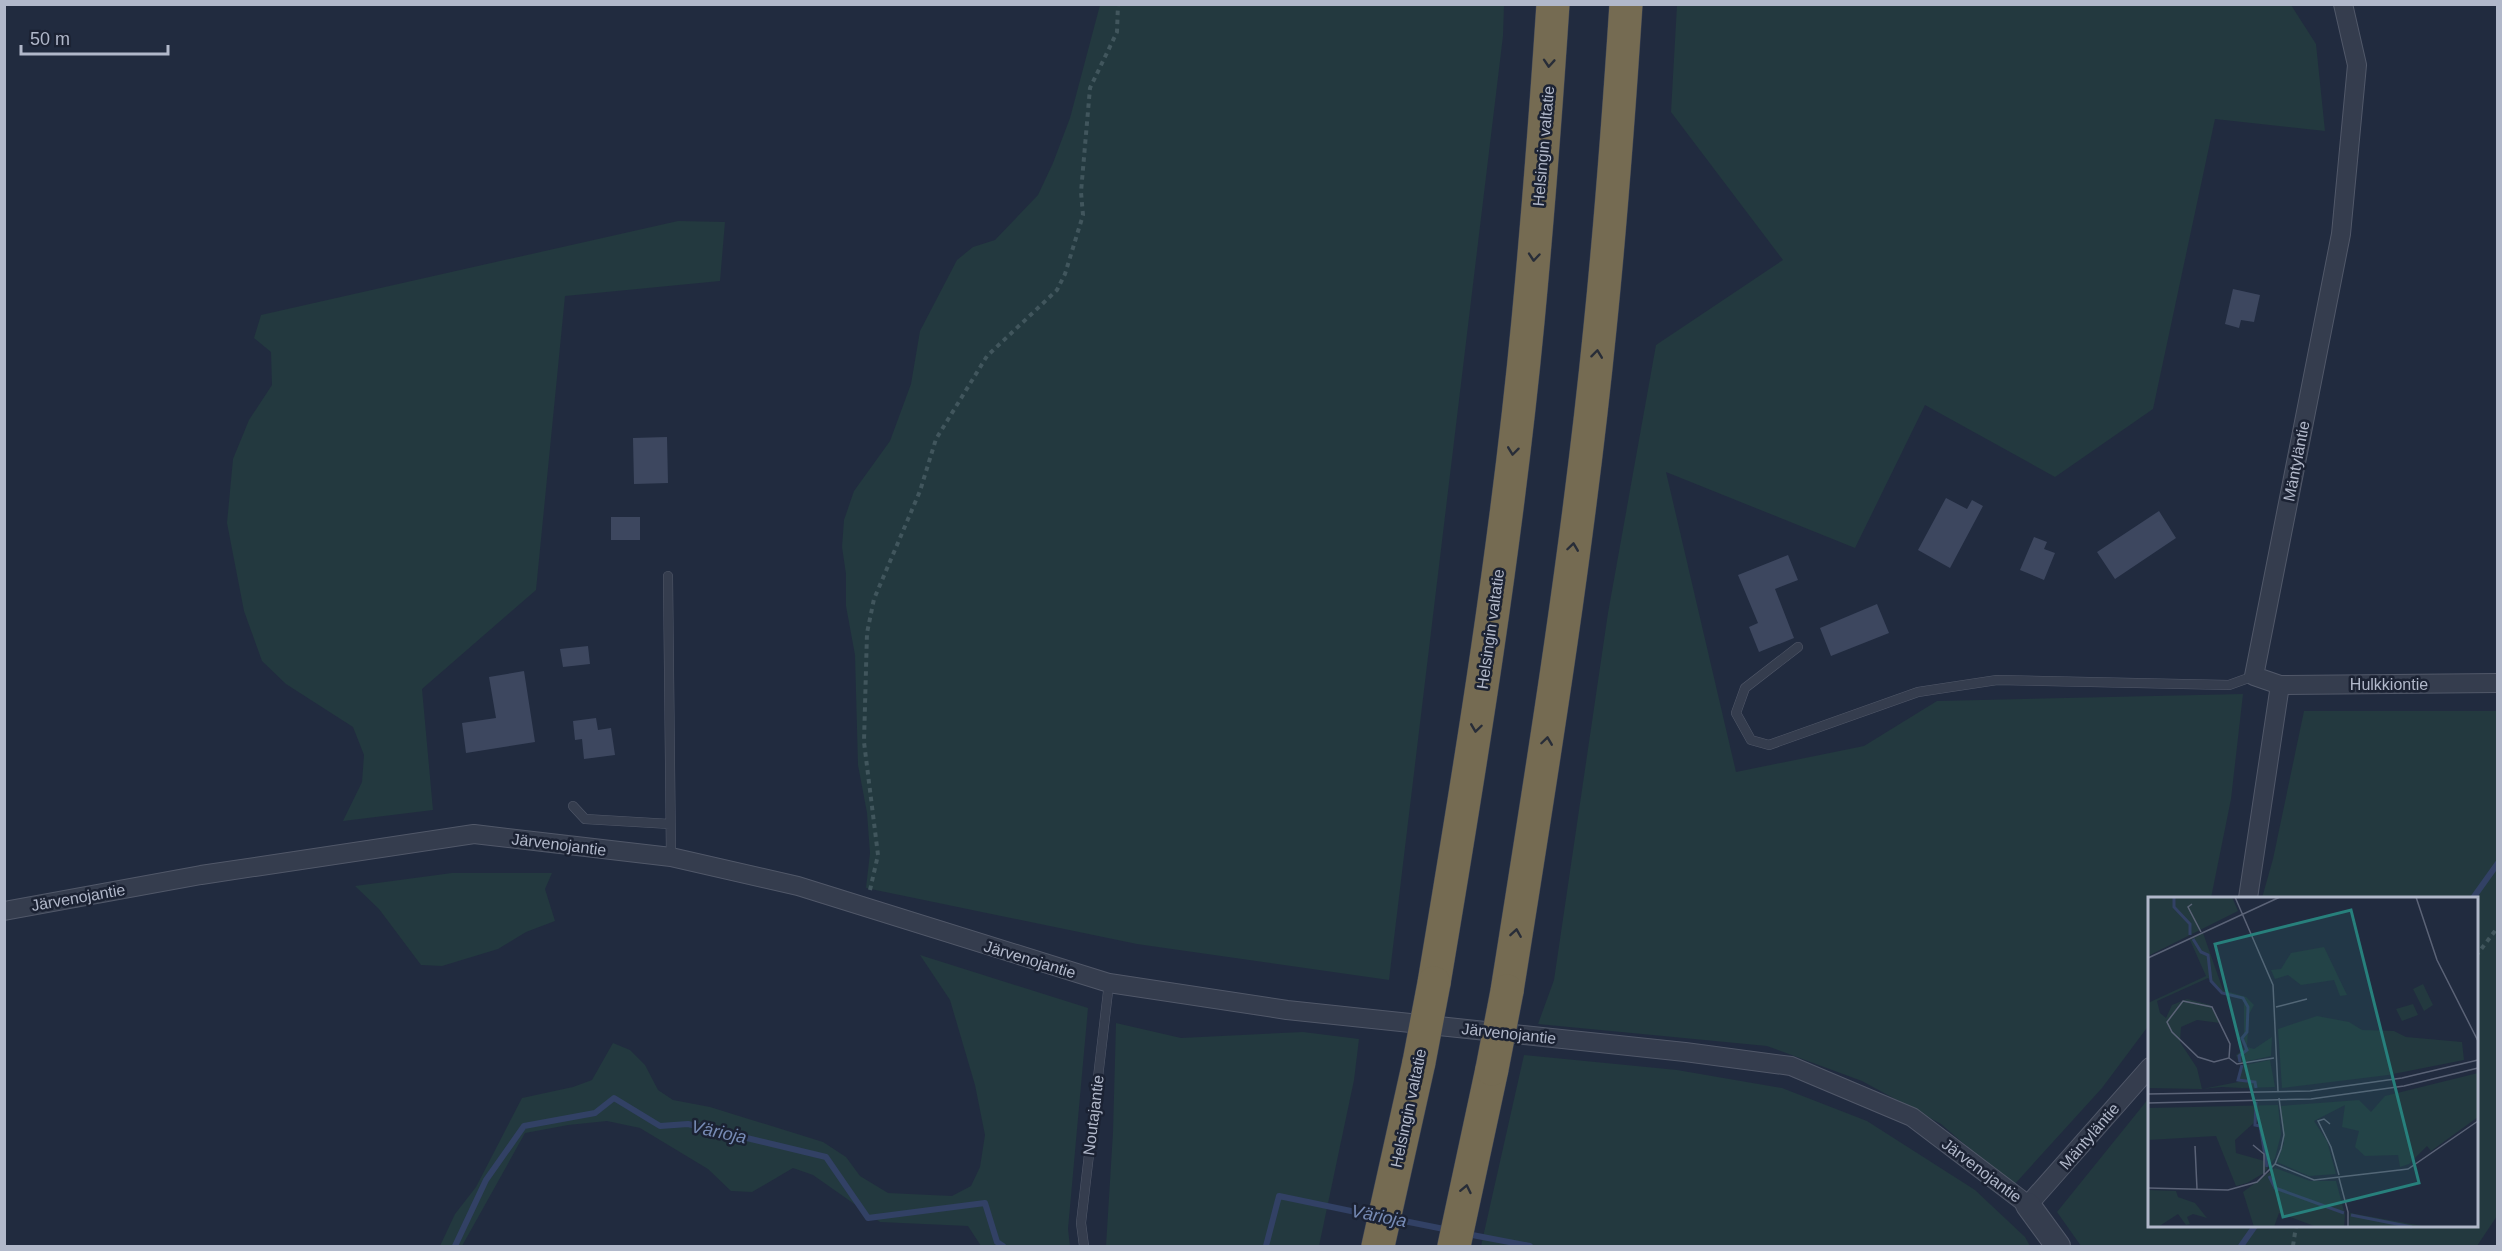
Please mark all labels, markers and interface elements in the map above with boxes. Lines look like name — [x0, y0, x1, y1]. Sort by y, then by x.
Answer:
scale bar — [21, 18, 168, 56]
text: 50 m — [30, 29, 70, 49]
one-way arrow — [1543, 58, 1556, 67]
street label: Helsingin valtatie — [1530, 85, 1557, 207]
one-way arrow — [1528, 253, 1541, 262]
one-way arrow — [1590, 349, 1603, 358]
street label: Mäntyläntie — [2280, 419, 2313, 503]
one-way arrow — [1507, 447, 1520, 456]
one-way arrow — [1567, 543, 1579, 552]
street label: Helsingin valtatie — [1474, 568, 1507, 690]
street label: Hulkkiontie — [2350, 676, 2428, 693]
one-way arrow — [1470, 723, 1482, 732]
one-way arrow — [1540, 736, 1552, 745]
street label: Järvenojantie — [511, 830, 607, 859]
street label: Järvenojantie — [30, 881, 127, 914]
inset map — [2148, 897, 2478, 1227]
one-way arrow — [1509, 928, 1522, 938]
street label: Järvenojantie — [982, 937, 1078, 982]
street label: Järvenojantie — [1461, 1020, 1557, 1047]
street label: Helsingin valtatie — [1388, 1047, 1429, 1169]
street label: Noutajantie — [1080, 1074, 1107, 1156]
street label: Mäntyläntie — [2056, 1100, 2123, 1173]
water label: Värioja — [690, 1116, 748, 1148]
street label: Järvenojantie — [1939, 1135, 2025, 1206]
one-way arrow — [1459, 1185, 1472, 1195]
water label: Värioja — [1350, 1201, 1408, 1231]

